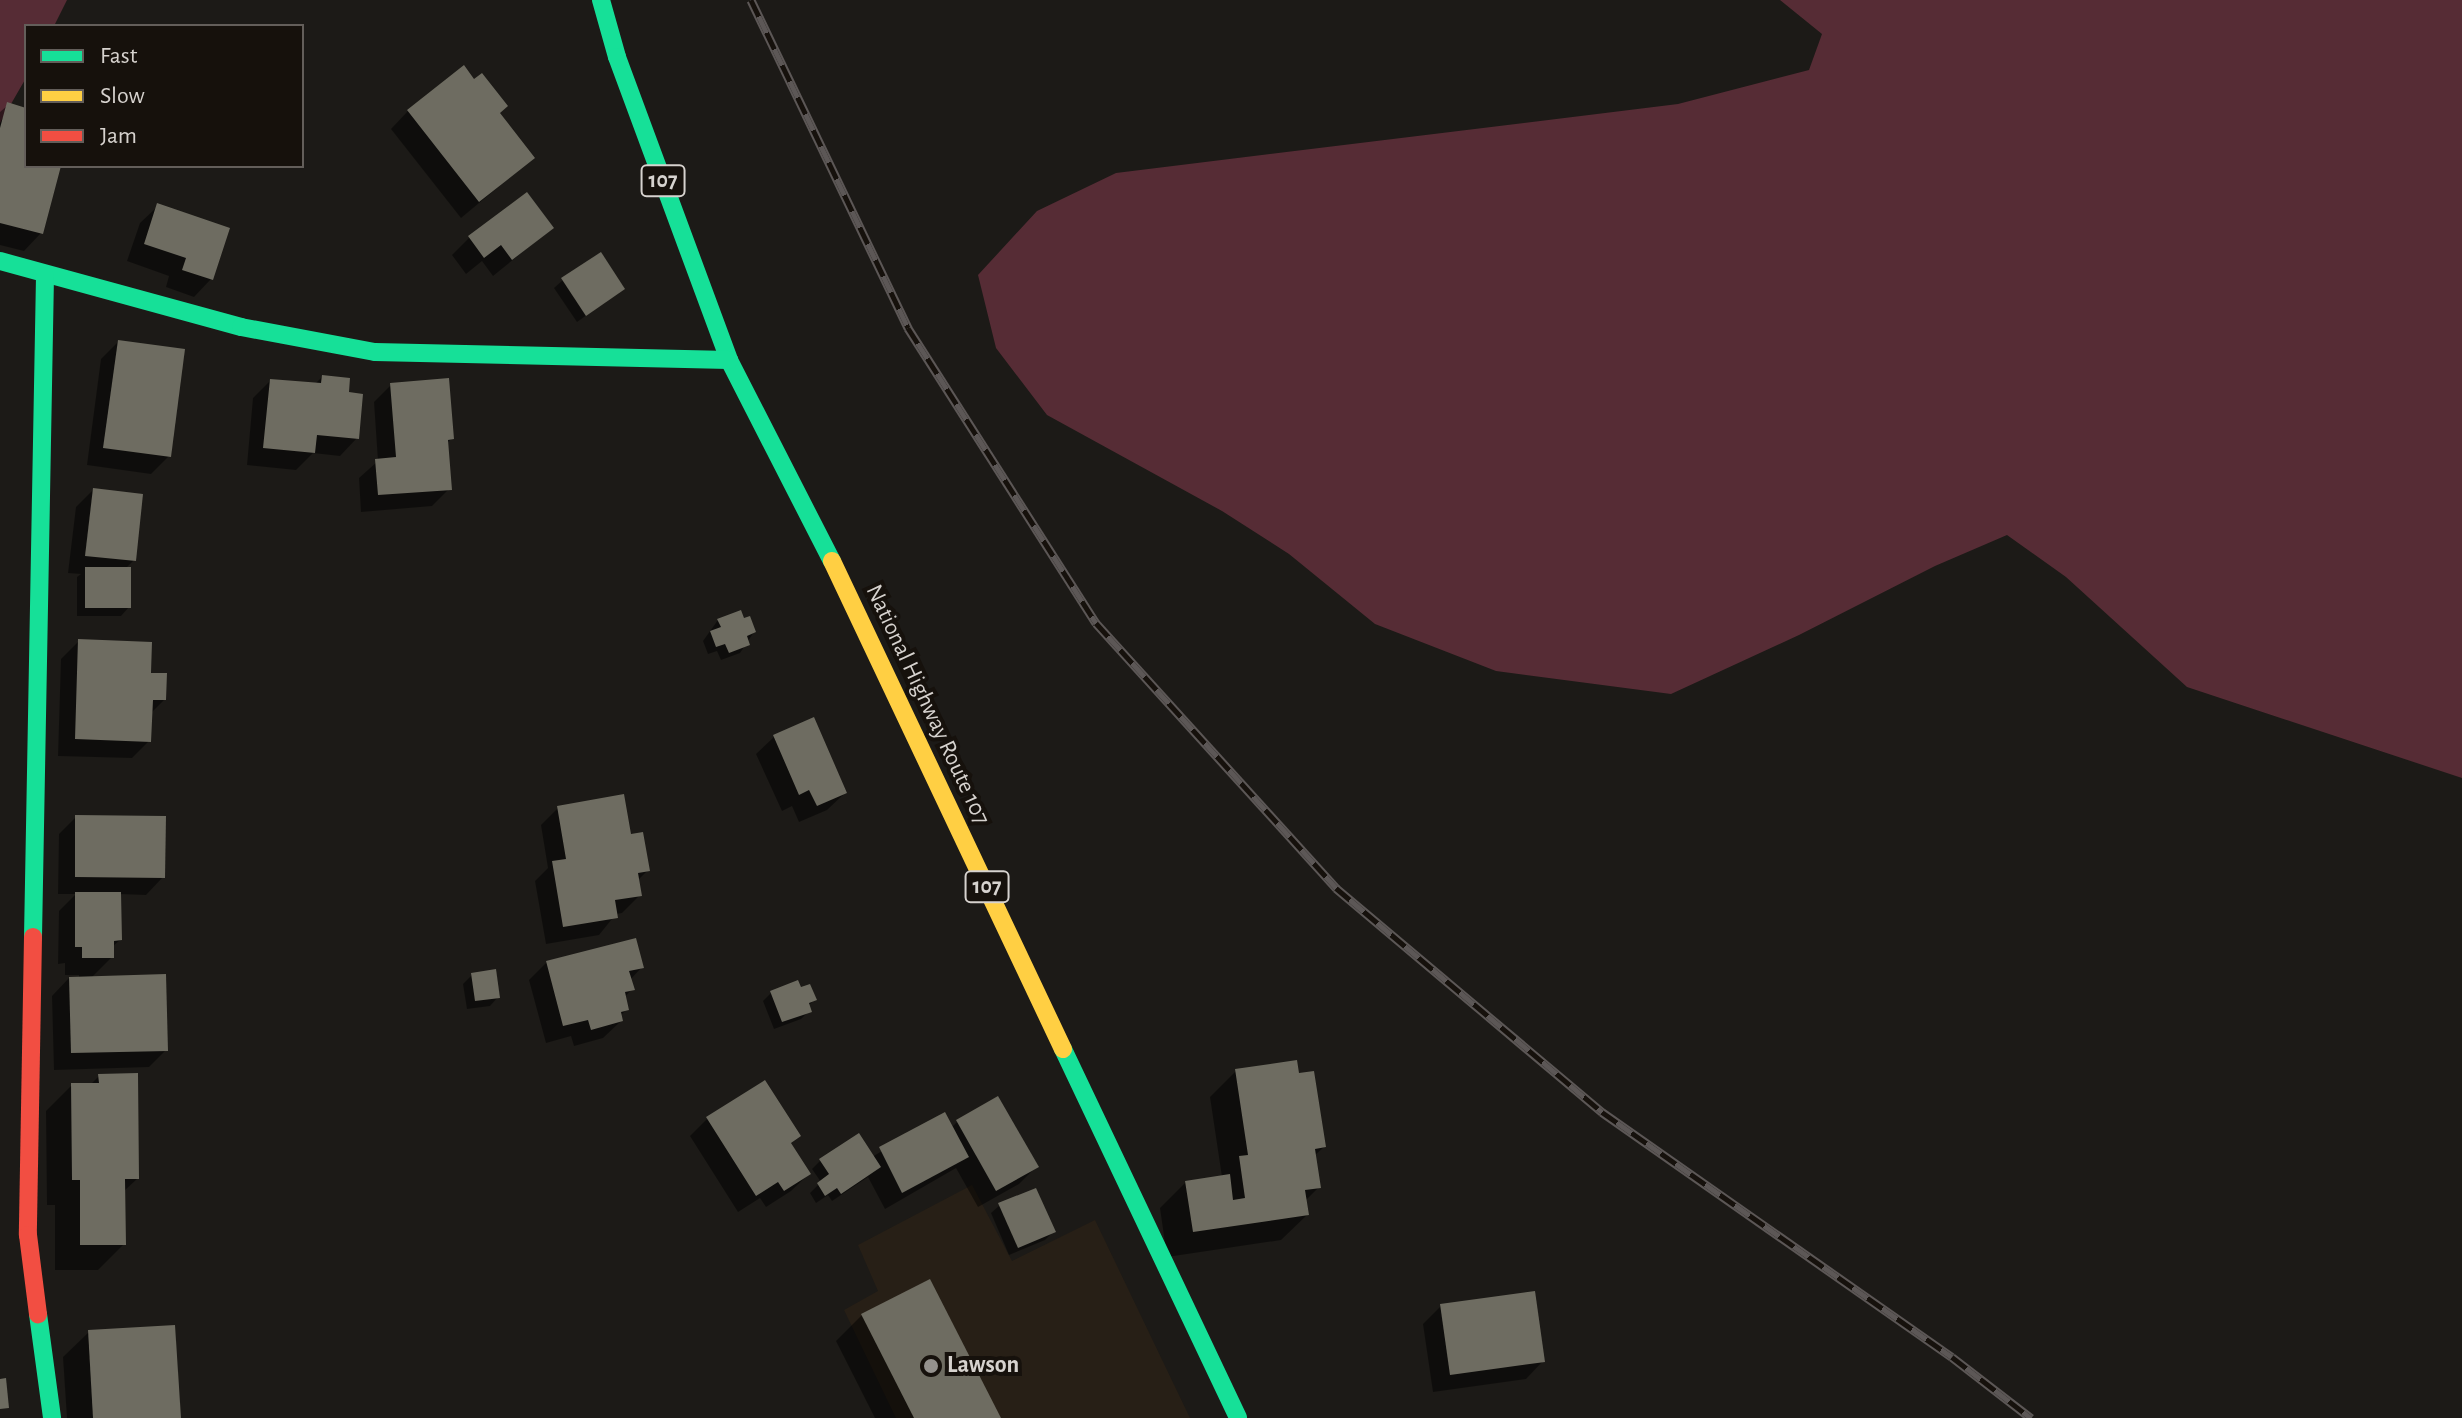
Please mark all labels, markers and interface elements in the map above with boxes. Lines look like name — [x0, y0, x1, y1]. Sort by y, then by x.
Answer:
legend — [24, 24, 304, 168]
text: Fast — [100, 44, 137, 68]
text: Slow — [100, 84, 145, 108]
text: Jam — [100, 124, 137, 148]
road number: 107 — [639, 163, 687, 199]
street label: National Highway Route 107 — [859, 580, 995, 830]
road number: 107 — [963, 869, 1011, 905]
place label: Lawson — [947, 1352, 1019, 1380]
marker: Lawson — [922, 1357, 940, 1375]

